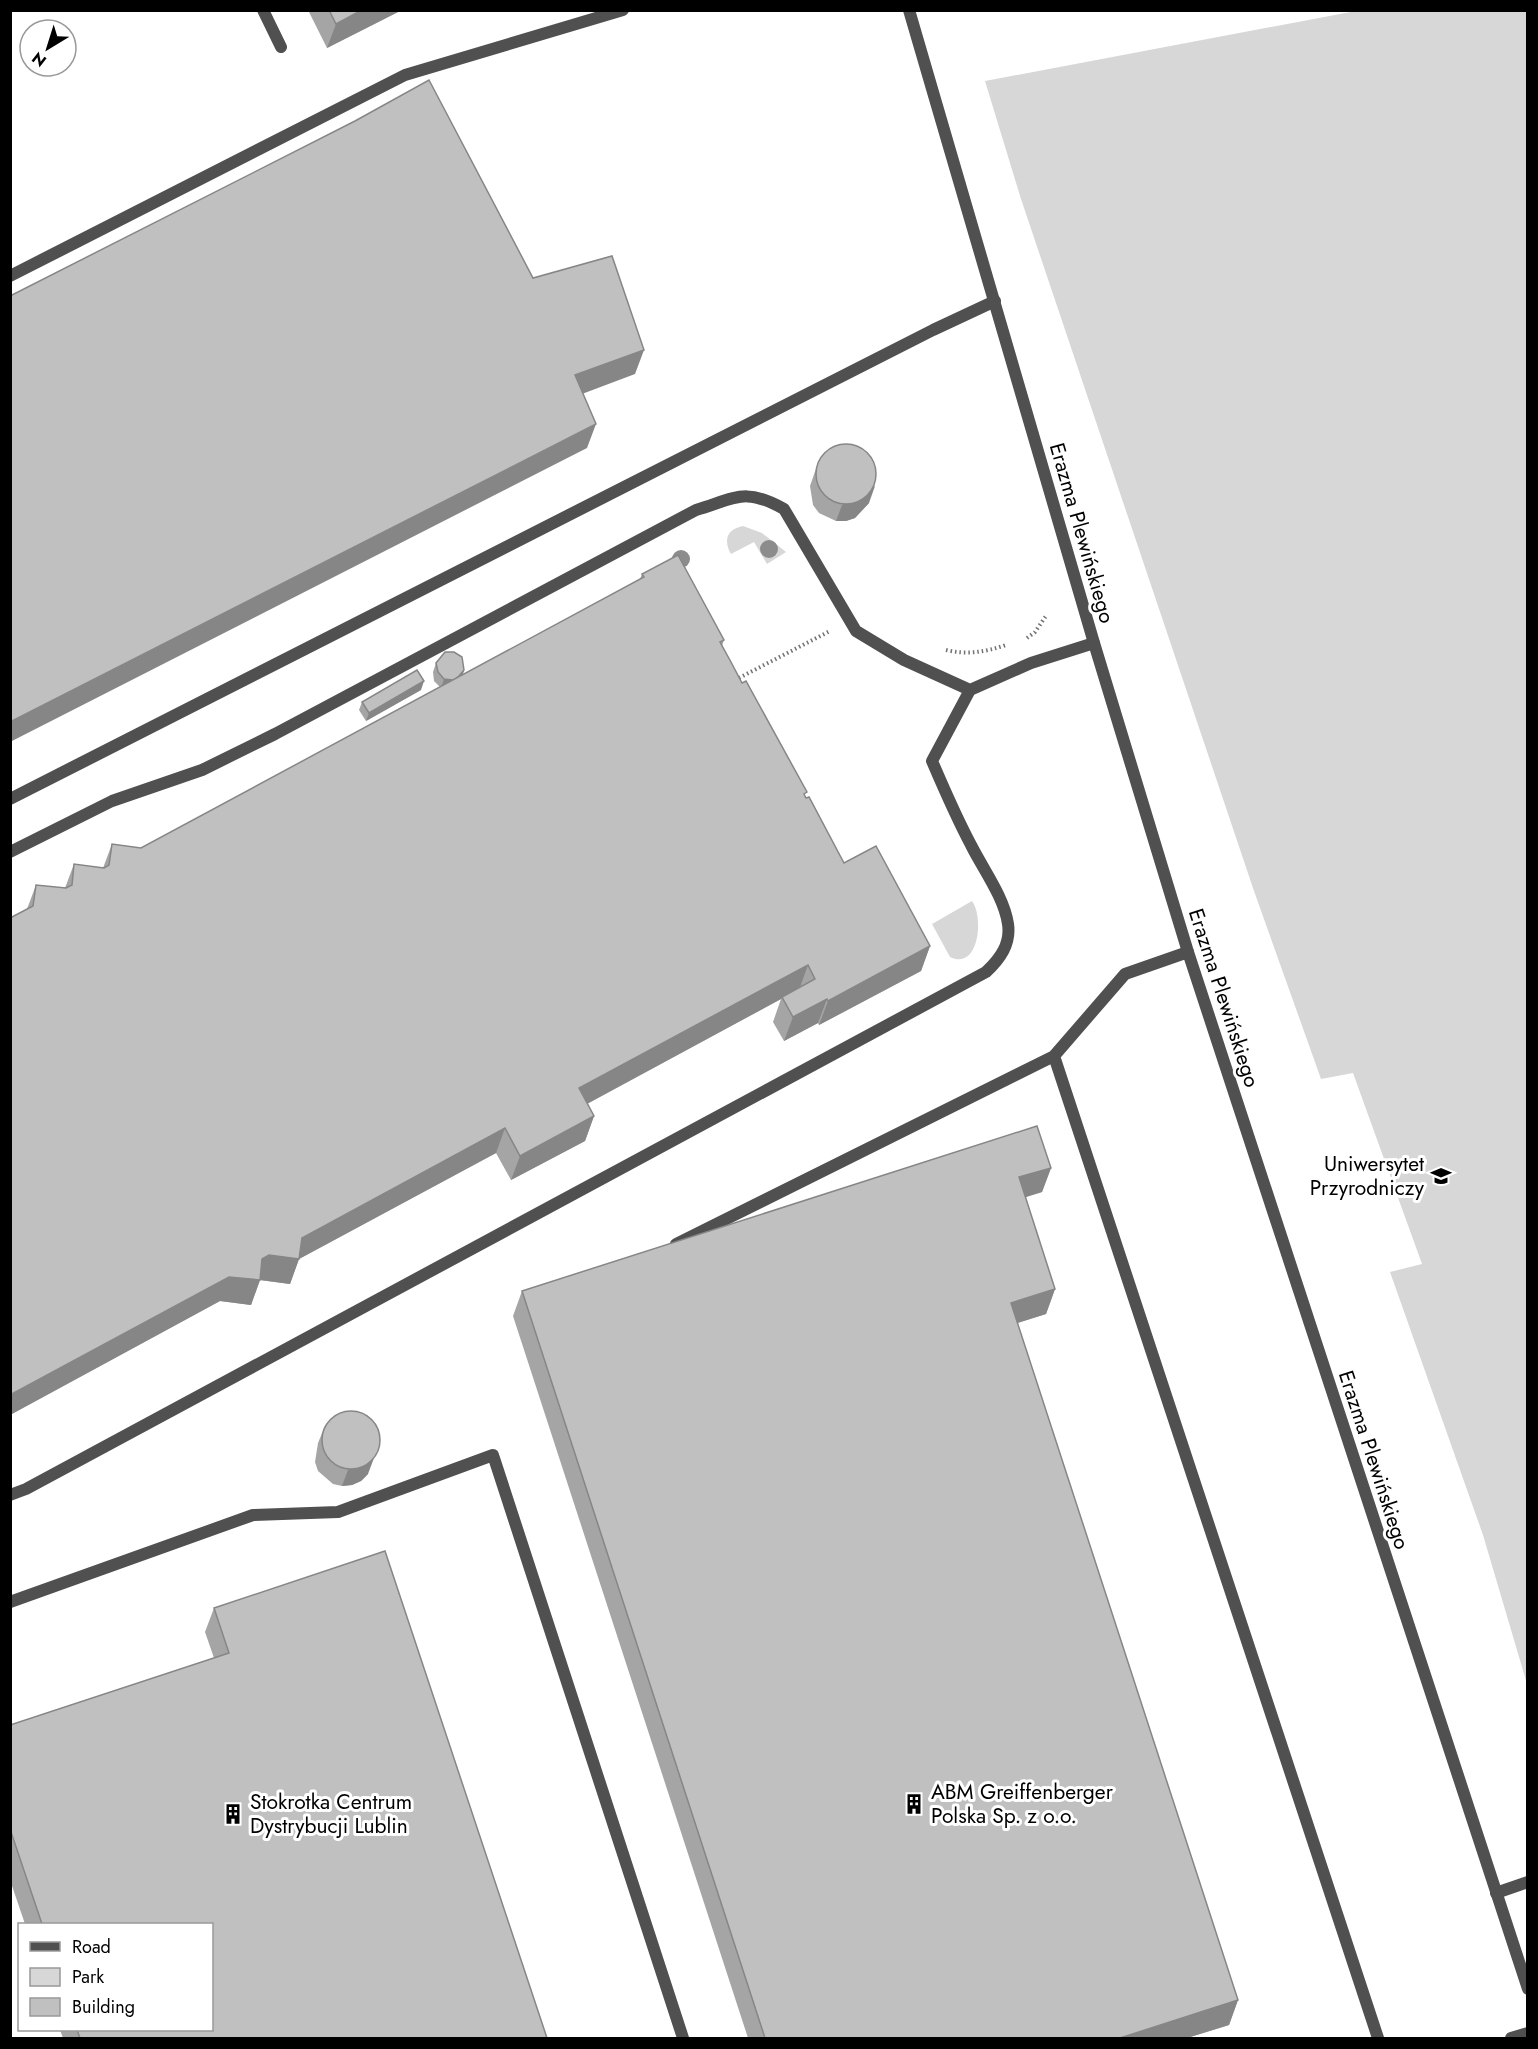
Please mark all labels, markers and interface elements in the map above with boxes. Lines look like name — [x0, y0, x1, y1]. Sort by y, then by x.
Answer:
north arrow — [18, 18, 78, 78]
text: N — [27, 46, 51, 72]
street label: Erazma Plewińskiego — [1042, 439, 1122, 627]
street label: Erazma Plewińskiego — [1181, 905, 1267, 1091]
place label: Uniwersytet Przyrodniczy — [1310, 1149, 1425, 1203]
school or university icon: Uniwersytet Przyrodniczy — [1429, 1164, 1453, 1188]
street label: Erazma Plewińskiego — [1331, 1367, 1417, 1553]
place label: ABM Greiffenberger Polska Sp. z o.o. — [931, 1777, 1114, 1831]
place label: Stokrotka Centrum Dystrybucji Lublin — [250, 1787, 412, 1841]
building icon: ABM Greiffenberger Polska Sp. z o.o. — [902, 1792, 926, 1816]
building icon: Stokrotka Centrum Dystrybucji Lublin — [221, 1802, 245, 1826]
legend — [18, 1923, 213, 2031]
text: Road — [72, 1934, 111, 1960]
text: Park — [72, 1964, 104, 1990]
text: Building — [72, 1994, 135, 2020]

